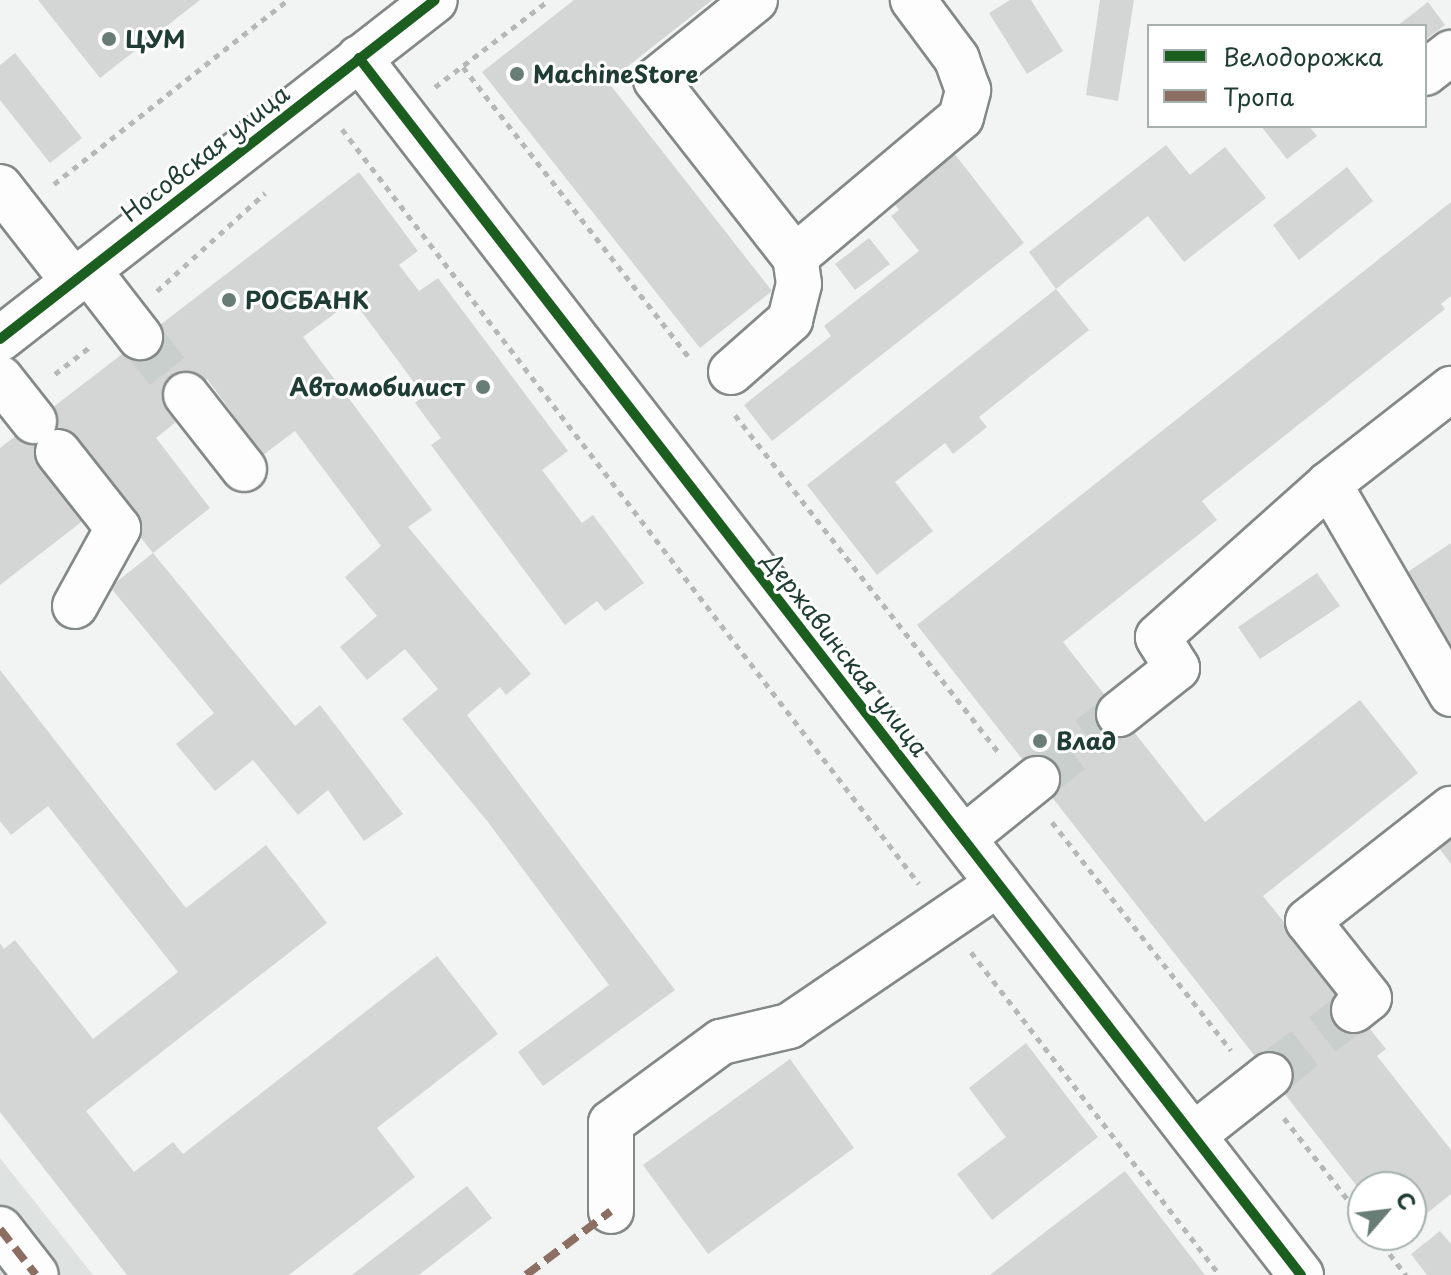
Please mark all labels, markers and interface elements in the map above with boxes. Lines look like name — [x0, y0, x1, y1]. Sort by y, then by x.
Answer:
legend — [1147, 24, 1427, 128]
place label: ЦУМ — [125, 25, 186, 53]
marker: ЦУМ — [100, 30, 118, 48]
text: Велодорожка — [1223, 38, 1383, 74]
place label: MachineStore — [533, 60, 699, 88]
marker: MachineStore — [508, 65, 526, 83]
street label: Носовская улица — [115, 78, 295, 228]
text: Тропа — [1223, 78, 1294, 114]
place label: РОСБАНК — [245, 286, 369, 314]
marker: РОСБАНК — [220, 291, 238, 309]
place label: Автомобилист — [289, 373, 465, 401]
marker: Автомобилист — [472, 376, 494, 398]
street label: Державинская улица — [757, 546, 935, 762]
place label: Влад — [1056, 727, 1116, 755]
marker: Влад — [1031, 732, 1049, 750]
north arrow — [1347, 1171, 1427, 1251]
text: С — [1388, 1185, 1425, 1215]

